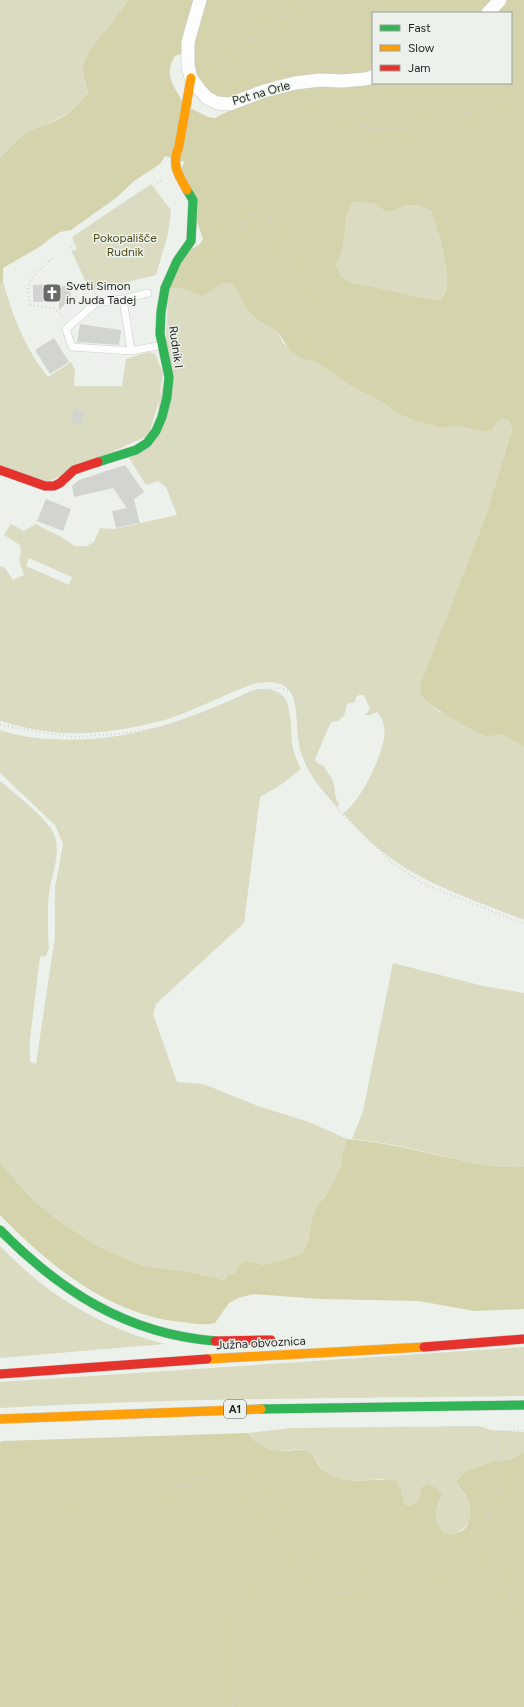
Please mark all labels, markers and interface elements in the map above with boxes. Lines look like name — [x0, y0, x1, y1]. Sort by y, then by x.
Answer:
legend — [372, 12, 512, 84]
text: Fast — [408, 21, 431, 35]
text: Slow — [408, 41, 435, 55]
text: Jam — [408, 61, 431, 75]
street label: Pot na Orle — [230, 78, 292, 108]
park label: Pokopališče Rudnik — [93, 231, 157, 259]
place label: Sveti Simon in Juda Tadej — [66, 279, 136, 307]
church icon: Sveti Simon in Juda Tadej — [41, 282, 63, 304]
street label: Rudnik I — [166, 325, 186, 369]
street label: Južna obvoznica — [216, 1334, 306, 1352]
road number: A1 — [224, 1400, 246, 1418]

